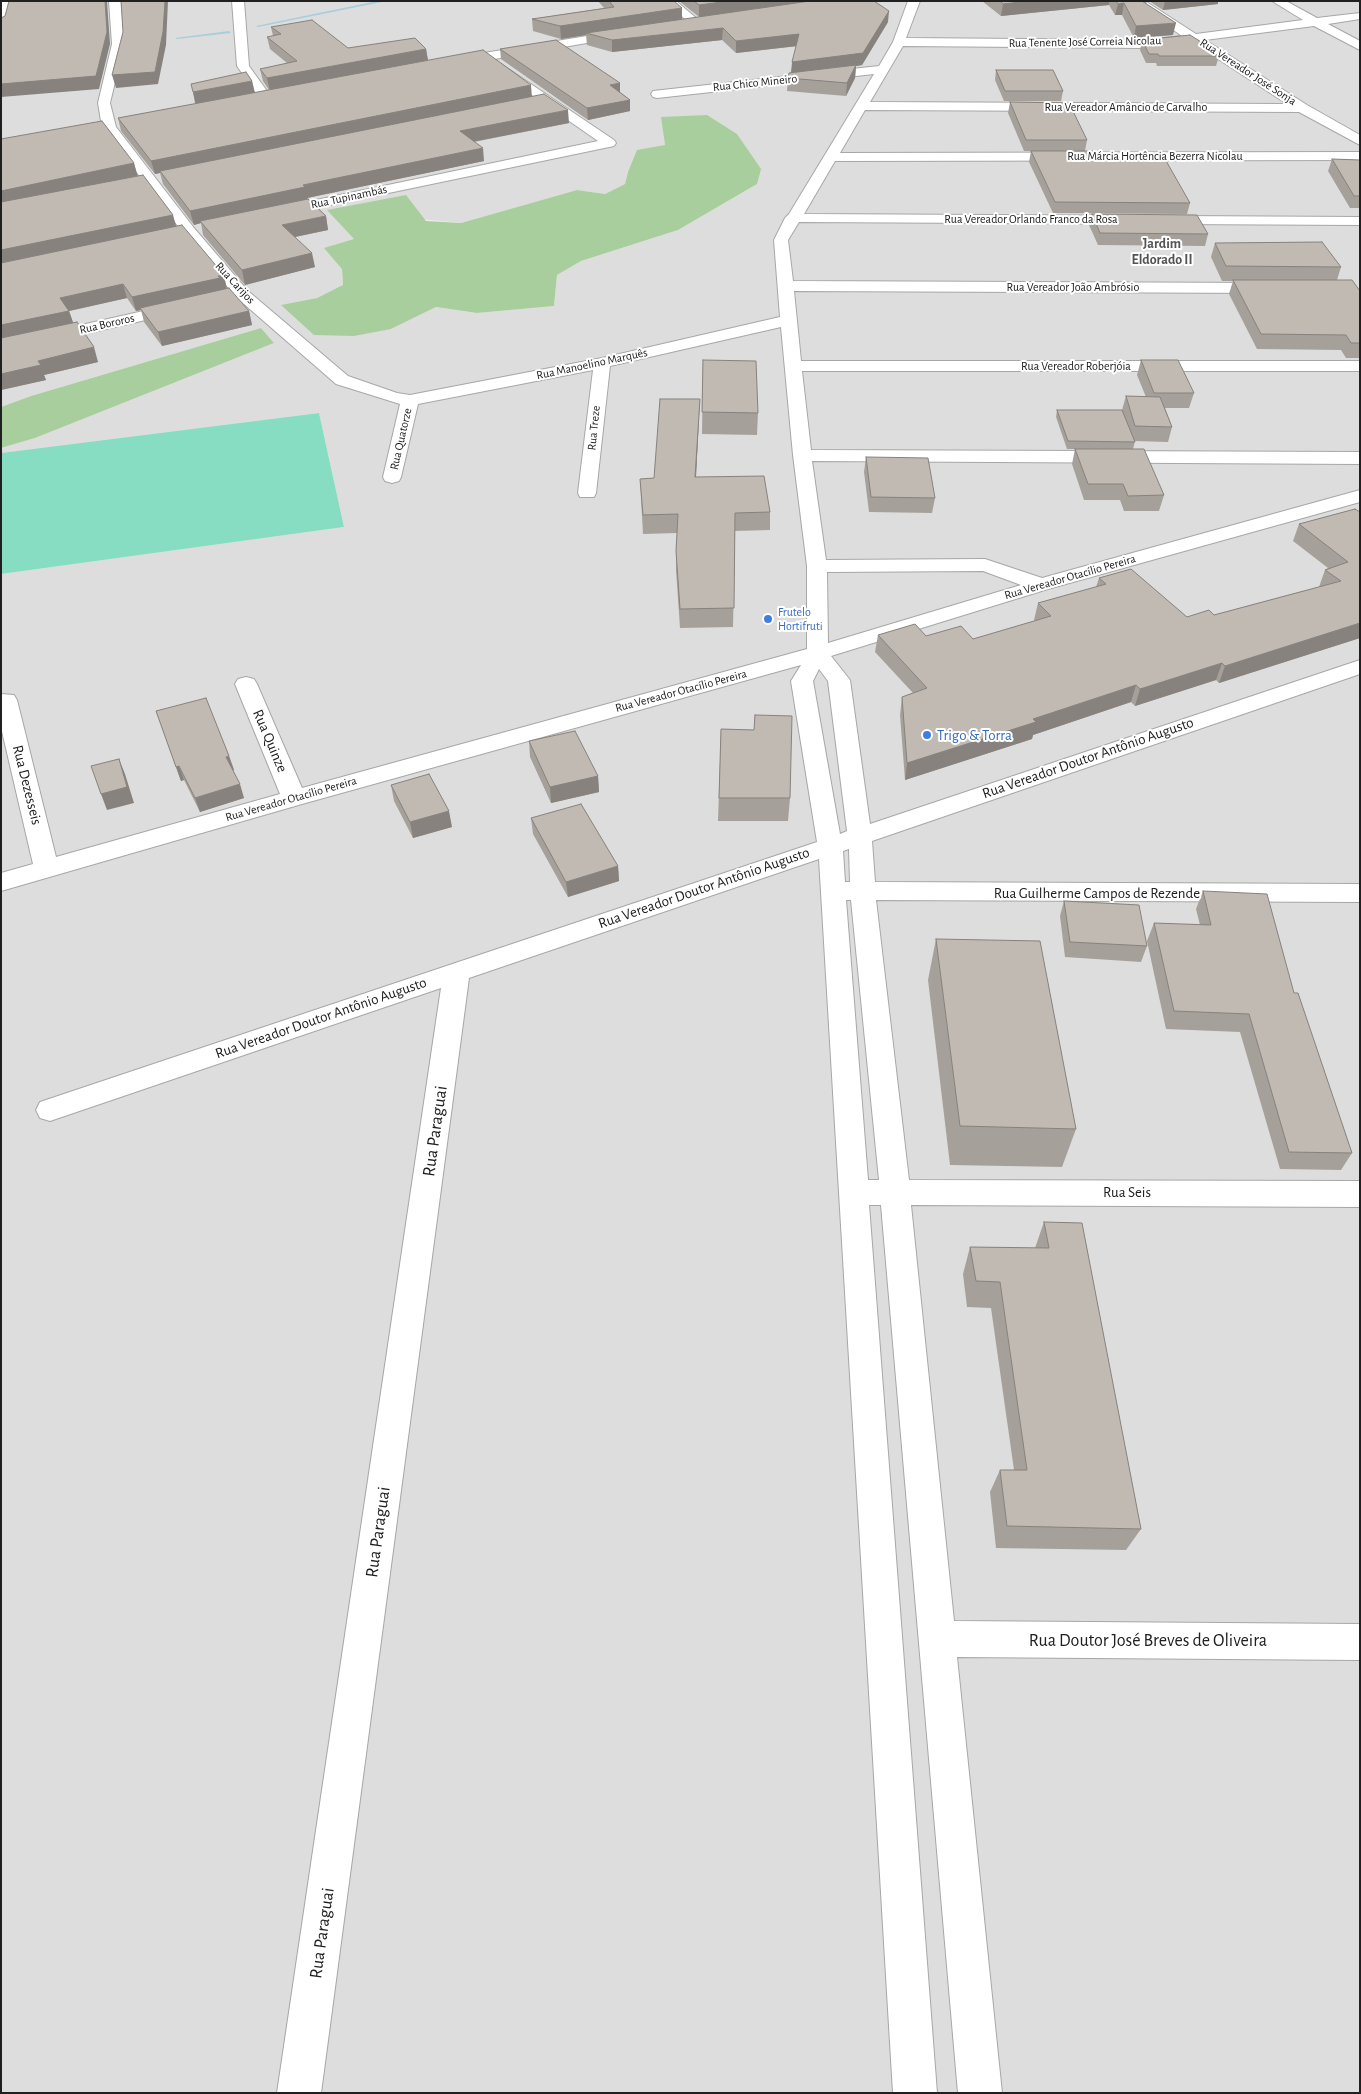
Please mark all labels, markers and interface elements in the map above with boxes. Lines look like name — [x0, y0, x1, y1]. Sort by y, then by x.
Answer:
street label: Rua Tenente José Correia Nicolau — [1008, 33, 1162, 51]
street label: Rua Vereador José Sonja — [1197, 35, 1299, 109]
street label: Rua Chico Mineiro — [712, 71, 798, 95]
street label: Rua Vereador Amâncio de Carvalho — [1045, 100, 1207, 114]
street label: Rua Márcia Hortência Bezerra Nicolau — [1067, 149, 1243, 163]
street label: Rua Tupinambás — [310, 182, 388, 212]
street label: Rua Vereador Orlando Franco da Rosa — [944, 212, 1118, 226]
district label: Jardim Eldorado II — [1131, 236, 1193, 268]
street label: Rua Carijos — [212, 259, 258, 307]
street label: Rua Vereador João Ambrósio — [1007, 280, 1139, 294]
street label: Rua Bororos — [78, 311, 136, 337]
street label: Rua Manoelino Marquês — [535, 345, 649, 383]
street label: Rua Vereador Roberjóia — [1021, 359, 1131, 373]
street label: Rua Treze — [584, 405, 604, 451]
street label: Rua Quatorze — [387, 407, 415, 471]
street label: Rua Vereador Otacílio Pereira — [1003, 551, 1137, 603]
place label: Frutelo Hortifruti — [778, 605, 823, 633]
marker: Frutelo Hortifruti — [762, 613, 774, 625]
street label: Rua Vereador Otacílio Pereira — [614, 666, 748, 716]
street label: Rua Quinze — [249, 707, 291, 775]
street label: Rua Vereador Doutor Antônio Augusto — [980, 713, 1196, 803]
place label: Trigo & Torra — [937, 726, 1012, 744]
marker: Trigo & Torra — [921, 729, 933, 741]
street label: Rua Dezesseis — [8, 743, 46, 827]
street label: Rua Vereador Otacílio Pereira — [224, 773, 358, 825]
street label: Rua Vereador Doutor Antônio Augusto — [596, 843, 812, 933]
street label: Rua Guilherme Campos de Rezende — [994, 884, 1200, 902]
street label: Rua Vereador Doutor Antônio Augusto — [213, 973, 429, 1063]
street label: Rua Paraguai — [418, 1084, 452, 1178]
street label: Rua Seis — [1103, 1183, 1151, 1201]
street label: Rua Paraguai — [361, 1485, 395, 1579]
street label: Rua Doutor José Breves de Oliveira — [1029, 1630, 1267, 1652]
street label: Rua Paraguai — [305, 1886, 339, 1980]

